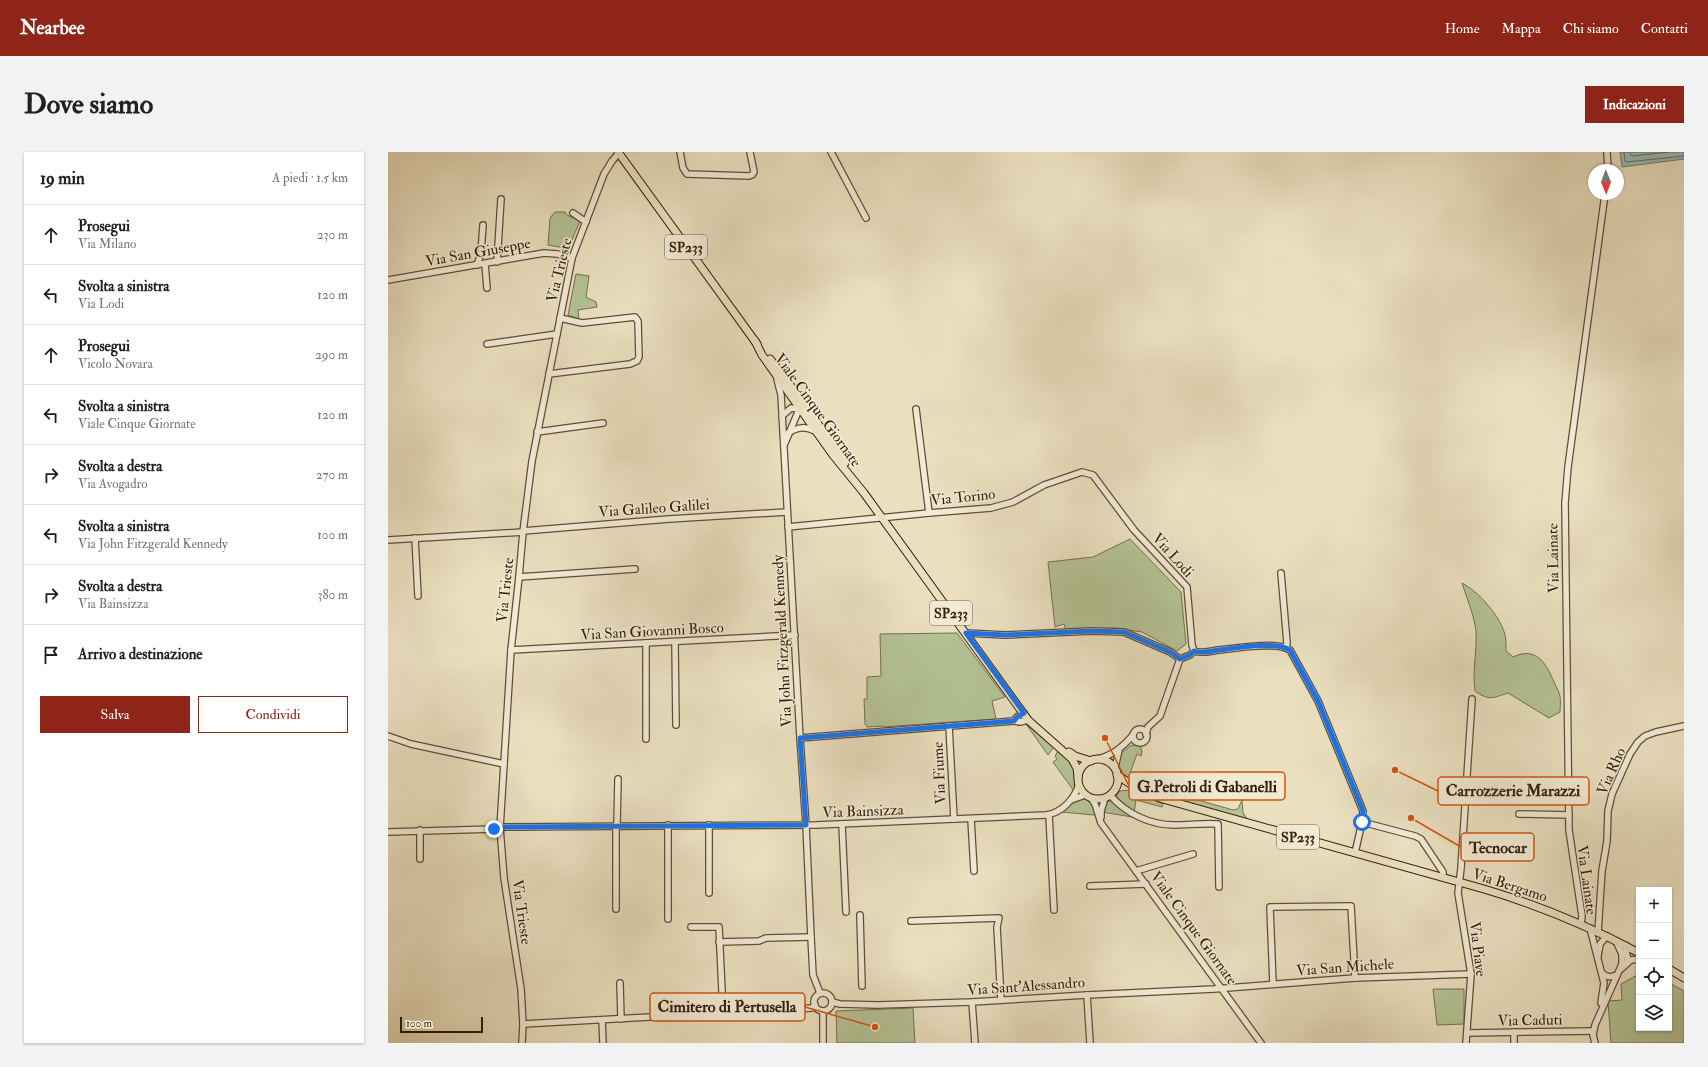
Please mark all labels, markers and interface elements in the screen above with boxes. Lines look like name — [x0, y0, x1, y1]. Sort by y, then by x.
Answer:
text: Nearbee — [20, 16, 85, 40]
text: Home — [1445, 20, 1480, 37]
text: Mappa — [1502, 20, 1541, 37]
text: Chi siamo — [1563, 20, 1619, 37]
text: Contatti — [1641, 20, 1688, 37]
button: Indicazioni — [1585, 86, 1684, 123]
text: Dove siamo — [24, 87, 153, 122]
north arrow — [1588, 164, 1624, 200]
text: 19 min — [40, 168, 85, 189]
text: A piedi · 1.5 km — [272, 170, 348, 186]
text: Prosegui — [78, 217, 130, 236]
icon: ahead — [40, 224, 62, 246]
text: 230 m — [317, 227, 348, 243]
street label: Via San Giuseppe — [424, 234, 532, 272]
road number: SP233 — [665, 235, 707, 259]
text: Via Milano — [78, 236, 136, 252]
street label: Via Trieste — [542, 236, 577, 304]
text: Svolta a sinistra — [78, 277, 170, 296]
icon: left — [40, 284, 62, 306]
text: 120 m — [317, 287, 348, 303]
text: Via Lodi — [78, 296, 124, 312]
text: Prosegui — [78, 337, 130, 356]
icon: ahead — [40, 344, 62, 366]
text: 290 m — [315, 347, 348, 363]
street label: Viale Cinque Giornate — [770, 350, 865, 471]
text: Vicolo Novara — [78, 356, 153, 372]
text: Svolta a sinistra — [78, 397, 170, 416]
icon: left — [40, 404, 62, 426]
text: 120 m — [317, 407, 348, 423]
text: Viale Cinque Giornate — [78, 416, 196, 432]
text: Svolta a destra — [78, 457, 162, 476]
icon: right — [40, 464, 62, 486]
text: 270 m — [316, 467, 348, 483]
text: Via Avogadro — [78, 476, 148, 492]
street label: Via Torino — [930, 485, 996, 510]
street label: Via Galileo Galilei — [598, 495, 710, 522]
text: Svolta a sinistra — [78, 517, 170, 536]
street label: Via Lainate — [1543, 523, 1564, 593]
icon: left — [40, 524, 62, 546]
text: 100 m — [317, 527, 348, 543]
street label: Via Lodi — [1148, 529, 1198, 582]
text: Via John Fitzgerald Kennedy — [78, 536, 228, 552]
street label: Via John Fitzgerald Kennedy — [768, 554, 798, 728]
street label: Via Trieste — [493, 557, 518, 624]
text: Svolta a destra — [78, 577, 162, 596]
icon: right — [40, 584, 62, 606]
text: 380 m — [317, 587, 348, 603]
text: Via Bainsizza — [78, 596, 149, 612]
road number: SP233 — [930, 601, 972, 625]
street label: Via San Giovanni Bosco — [580, 618, 724, 645]
icon: arrive — [40, 644, 62, 666]
text: Arrivo a destinazione — [78, 645, 203, 664]
button: Salva — [40, 696, 190, 733]
button: Condividi — [198, 696, 348, 733]
street label: Via Fiume — [928, 741, 951, 805]
street label: Via Rho — [1593, 745, 1630, 798]
callout: G.Petroli di Gabanelli — [1129, 772, 1285, 800]
text: G.Petroli di Gabanelli — [1137, 777, 1278, 797]
callout: Carrozzerie Marazzi — [1438, 777, 1589, 805]
text: Carrozzerie Marazzi — [1446, 781, 1581, 801]
street label: Via Bainsizza — [822, 801, 905, 822]
route start — [1353, 813, 1371, 831]
route end — [485, 820, 503, 838]
road number: SP233 — [1277, 825, 1319, 849]
callout: Tecnocar — [1461, 833, 1534, 861]
text: Tecnocar — [1468, 838, 1528, 858]
street label: Via Lainate — [1572, 844, 1601, 916]
street label: Via Bergamo — [1470, 864, 1550, 907]
street label: Viale Cinque Giornate — [1146, 868, 1241, 989]
street label: Via Trieste — [508, 878, 535, 946]
map controls — [1636, 887, 1672, 1031]
button: + — [1636, 887, 1672, 923]
street label: Via Piave — [1465, 921, 1490, 978]
button: − — [1636, 923, 1672, 959]
street label: Via San Michele — [1296, 955, 1395, 980]
button: locate — [1636, 959, 1672, 995]
street label: Via Sant'Alessandro — [967, 973, 1086, 1000]
callout: Cimitero di Pertusella — [650, 993, 805, 1021]
button: layers — [1636, 995, 1672, 1031]
text: Cimitero di Pertusella — [658, 997, 797, 1017]
street label: Via Caduti — [1497, 1010, 1563, 1031]
scale bar — [400, 1015, 483, 1034]
text: 100 m — [406, 1017, 432, 1030]

